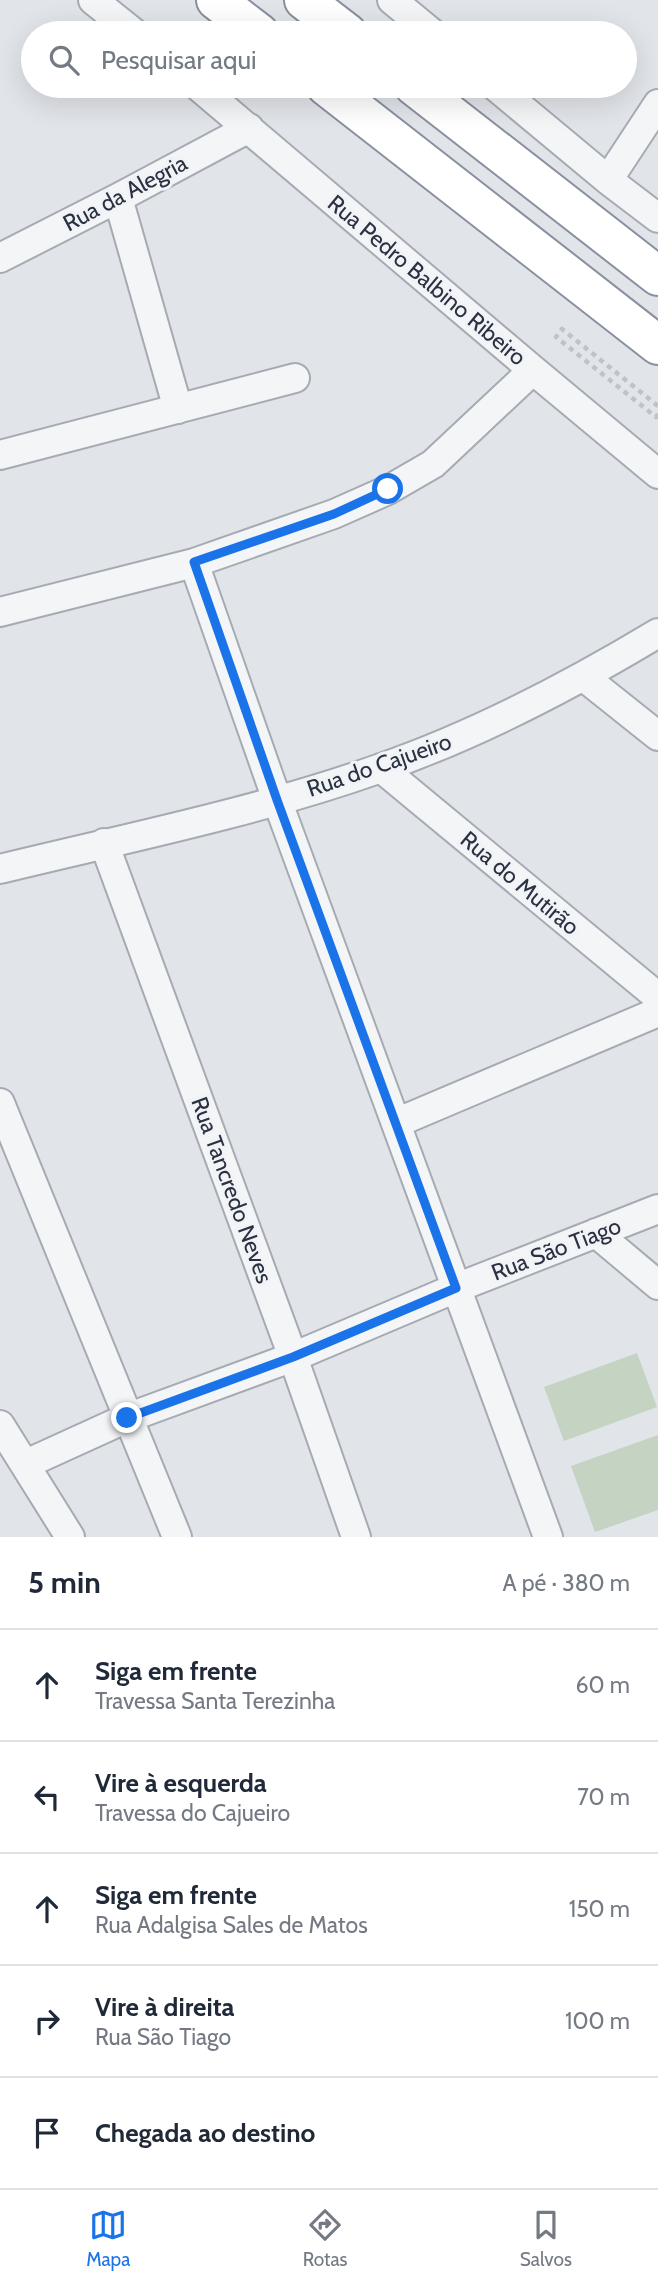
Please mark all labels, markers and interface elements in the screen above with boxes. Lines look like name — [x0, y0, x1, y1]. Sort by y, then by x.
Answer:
search box — [21, 21, 637, 98]
icon: search — [45, 41, 83, 79]
text: Pesquisar aqui — [101, 44, 257, 76]
street label: Rua da Alegria — [58, 149, 192, 237]
street label: Rua Pedro Balbino Ribeiro — [322, 189, 532, 371]
route start — [372, 473, 403, 504]
street label: Rua do Cajueiro — [303, 727, 455, 803]
street label: Rua do Mutirão — [455, 825, 585, 941]
street label: Rua Tancredo Neves — [185, 1093, 279, 1287]
street label: Rua São Tiago — [487, 1212, 625, 1286]
route end — [111, 1402, 142, 1433]
text: 5 min — [28, 1564, 101, 1601]
text: A pé · 380 m — [502, 1569, 630, 1597]
text: Siga em frente — [95, 1655, 257, 1687]
icon: ahead — [28, 1666, 66, 1704]
text: 60 m — [576, 1671, 630, 1699]
text: Travessa Santa Terezinha — [95, 1687, 335, 1715]
text: Vire à esquerda — [95, 1767, 267, 1799]
icon: left — [28, 1778, 66, 1816]
text: 70 m — [577, 1783, 630, 1811]
text: Travessa do Cajueiro — [95, 1799, 290, 1827]
text: Siga em frente — [95, 1879, 257, 1911]
icon: ahead — [28, 1890, 66, 1928]
text: 150 m — [569, 1895, 630, 1923]
text: Rua Adalgisa Sales de Matos — [95, 1911, 368, 1939]
text: Vire à direita — [95, 1991, 235, 2023]
icon: right — [28, 2002, 66, 2040]
text: 100 m — [565, 2007, 630, 2035]
text: Rua São Tiago — [95, 2023, 231, 2051]
icon: arrive — [28, 2114, 66, 2152]
text: Chegada ao destino — [95, 2117, 315, 2149]
tab: Mapa — [86, 2206, 130, 2271]
tab: Rotas — [303, 2206, 347, 2271]
tab: Salvos — [520, 2206, 572, 2271]

